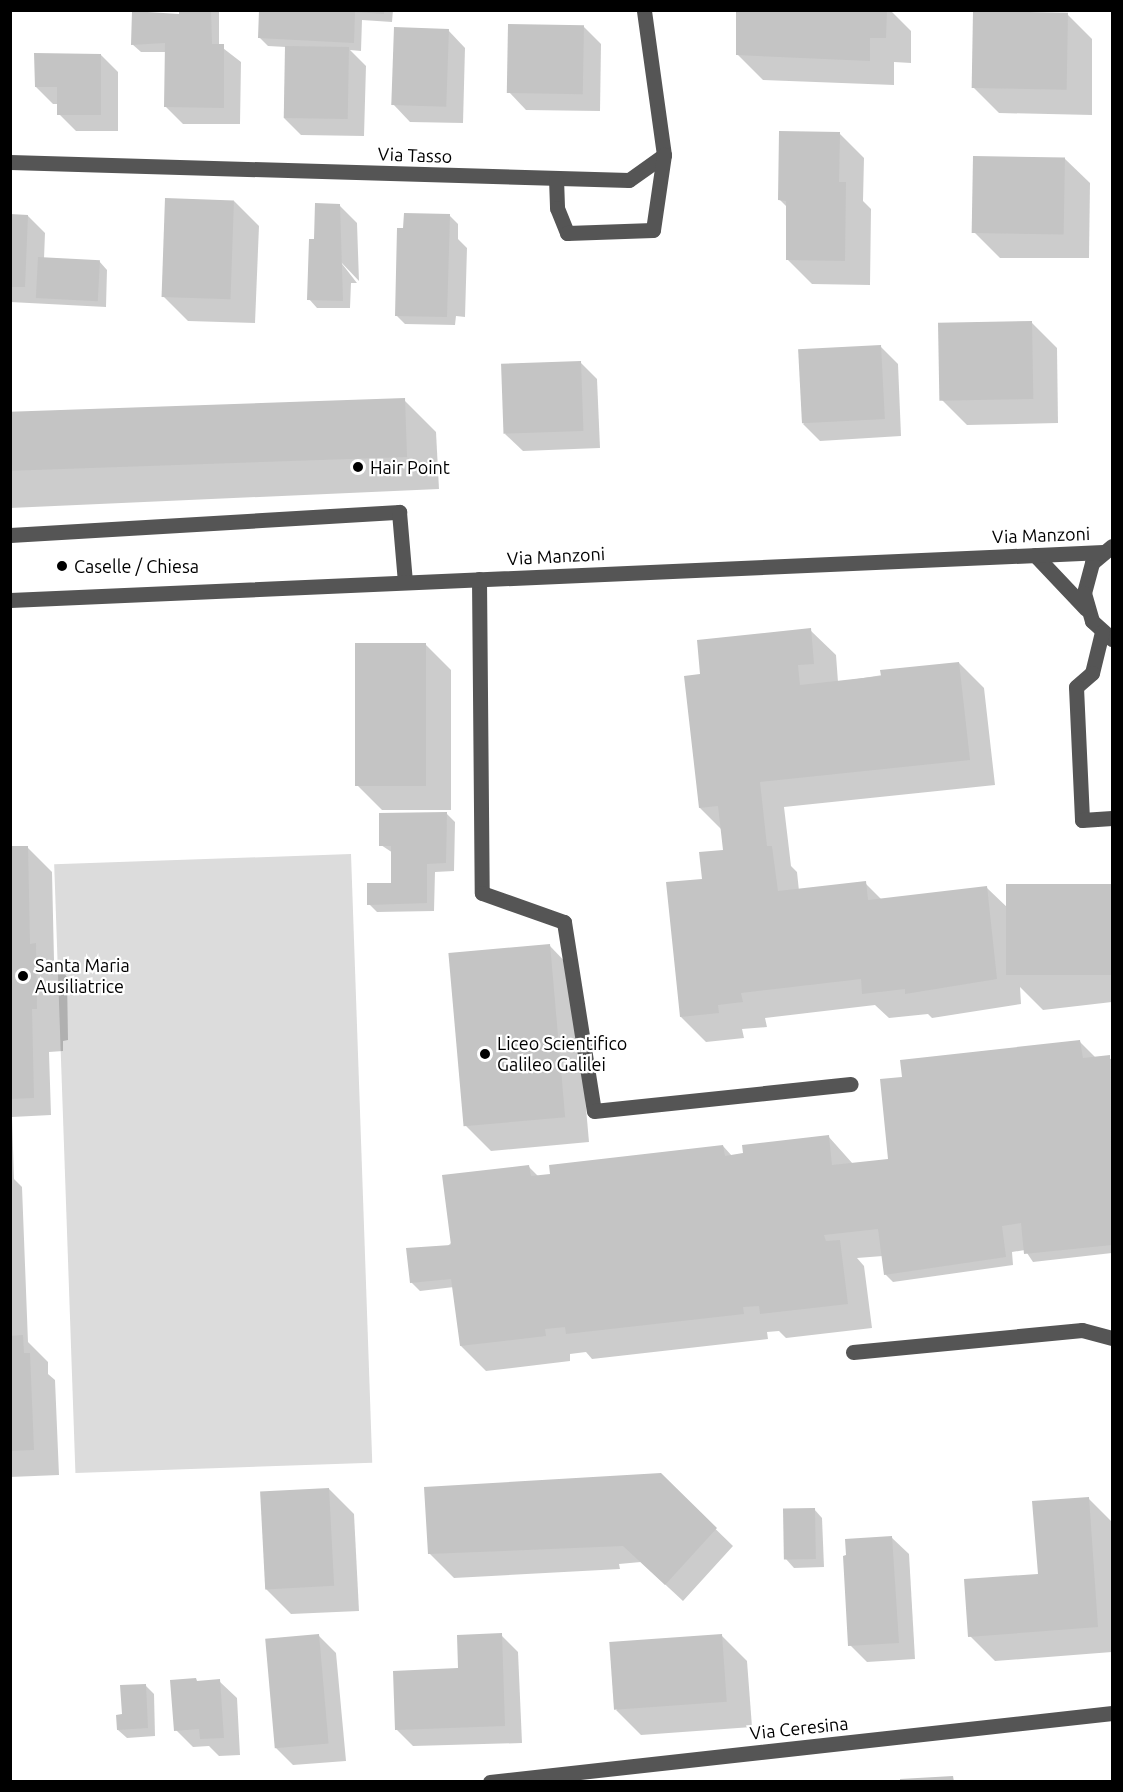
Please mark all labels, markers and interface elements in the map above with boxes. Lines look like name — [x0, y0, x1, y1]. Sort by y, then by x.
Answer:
street label: Via Tasso — [377, 143, 453, 167]
place label: Hair Point — [370, 456, 450, 478]
marker: Hair Point — [351, 460, 365, 474]
street label: Via Manzoni — [992, 522, 1090, 548]
street label: Via Manzoni — [506, 543, 606, 569]
place label: Caselle / Chiesa — [74, 555, 199, 577]
marker: Caselle / Chiesa — [55, 559, 69, 573]
place label: Santa Maria Ausiliatrice — [35, 955, 130, 998]
marker: Santa Maria Ausiliatrice — [16, 969, 30, 983]
place label: Liceo Scientifico Galileo Galilei — [497, 1033, 627, 1076]
marker: Liceo Scientifico Galileo Galilei — [478, 1047, 492, 1061]
street label: Via Ceresina — [749, 1712, 849, 1744]

